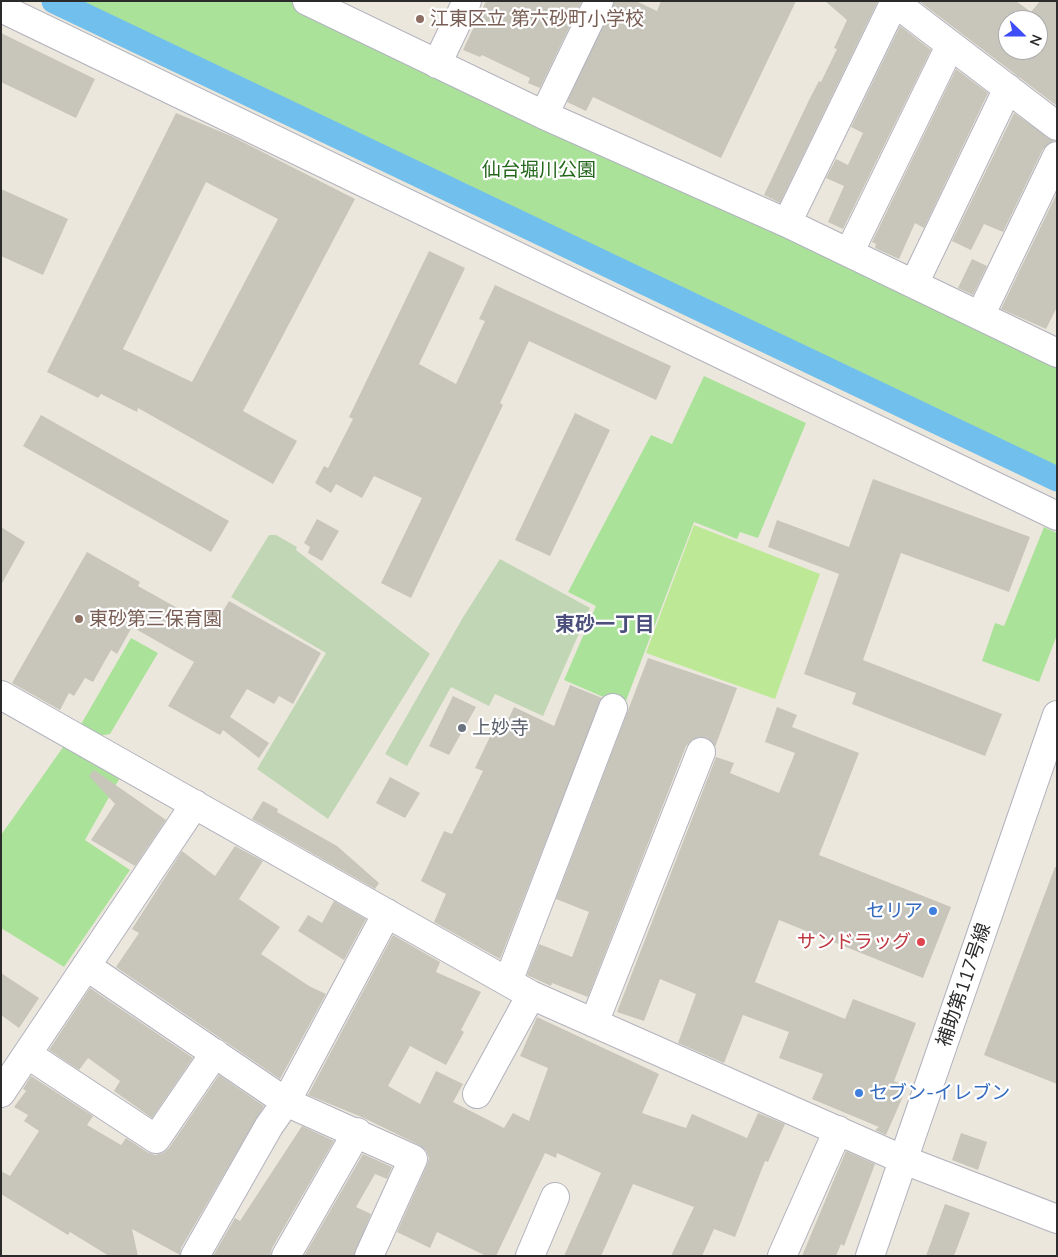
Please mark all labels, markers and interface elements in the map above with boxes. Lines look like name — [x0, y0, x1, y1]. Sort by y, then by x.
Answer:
place label: 江東区立 第六砂町小学校 — [430, 8, 644, 30]
north arrow — [998, 10, 1048, 60]
marker: 江東区立 第六砂町小学校 — [414, 13, 426, 25]
text: N — [1026, 32, 1046, 49]
park label: 仙台堀川公園 — [482, 159, 596, 181]
place label: 東砂第三保育園 — [89, 608, 222, 630]
marker: 東砂第三保育園 — [73, 613, 85, 625]
district label: 東砂一丁目 — [555, 613, 655, 637]
place label: 上妙寺 — [472, 717, 529, 739]
marker: 上妙寺 — [456, 722, 468, 734]
place label: セリア — [866, 900, 923, 922]
marker: セリア — [927, 905, 939, 917]
street label: 補助第117号線 — [932, 920, 996, 1050]
place label: サンドラッグ — [797, 931, 911, 953]
marker: サンドラッグ — [915, 936, 927, 948]
place label: セブン-イレブン — [869, 1082, 1010, 1104]
marker: セブン-イレブン — [853, 1087, 865, 1099]

